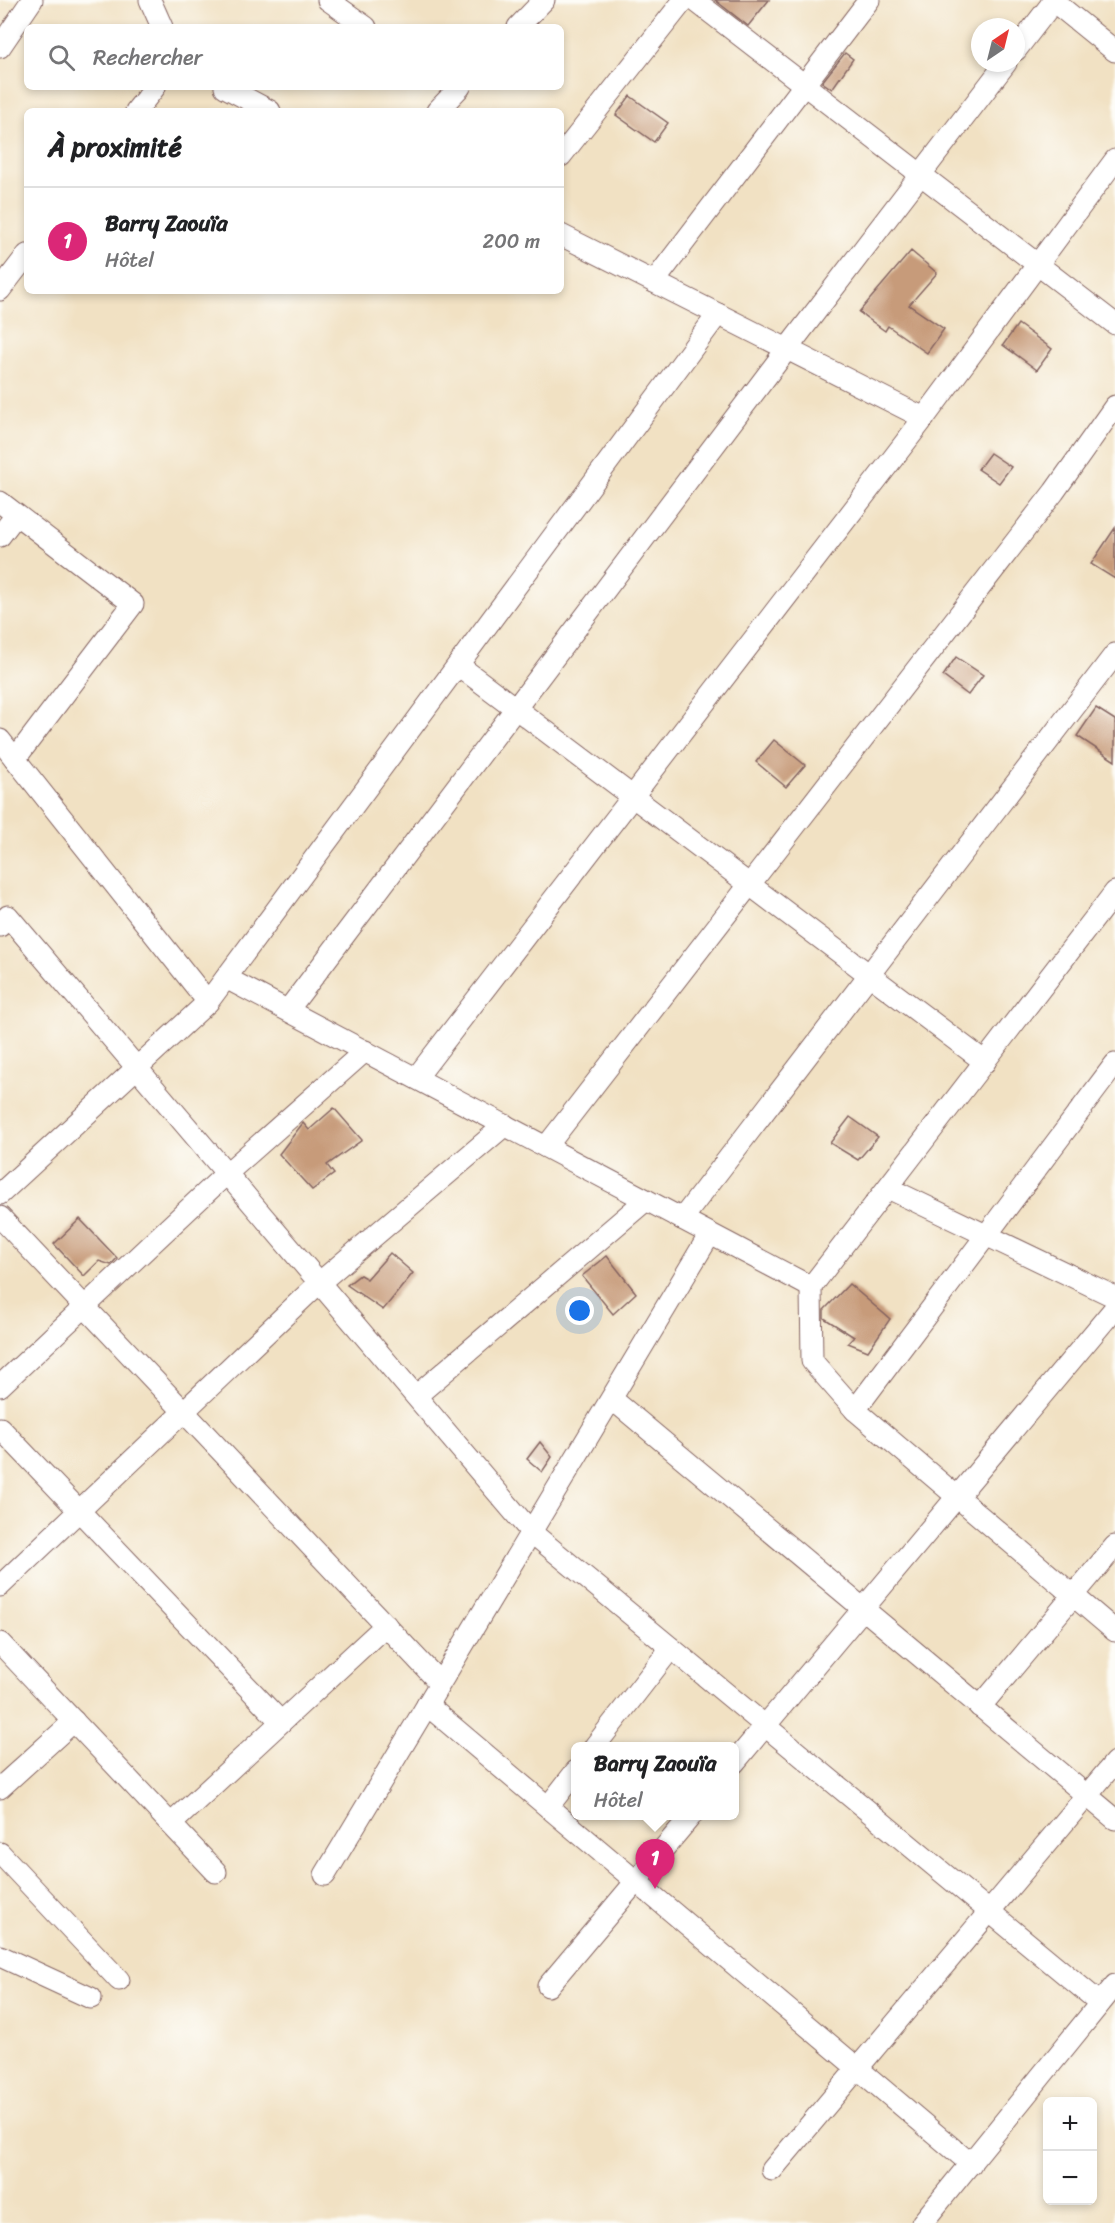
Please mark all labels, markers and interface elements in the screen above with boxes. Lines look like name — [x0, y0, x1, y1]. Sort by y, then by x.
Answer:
north arrow — [971, 18, 1025, 72]
search box — [24, 24, 564, 90]
text: Rechercher — [93, 38, 203, 77]
icon: search — [45, 41, 78, 74]
text: À proximité — [48, 124, 182, 170]
text: Barry Zaouïa — [105, 204, 228, 243]
text: 1 — [63, 224, 72, 259]
text: 200 m — [483, 224, 540, 259]
text: Hôtel — [105, 243, 154, 278]
your location — [565, 1296, 594, 1325]
popup — [571, 1742, 739, 1820]
text: Barry Zaouïa — [594, 1744, 716, 1783]
text: Hôtel — [594, 1783, 643, 1818]
pin: 1 — [636, 1840, 674, 1889]
map controls — [1043, 2097, 1097, 2205]
button: + — [1043, 2097, 1097, 2151]
button: − — [1043, 2151, 1097, 2205]

